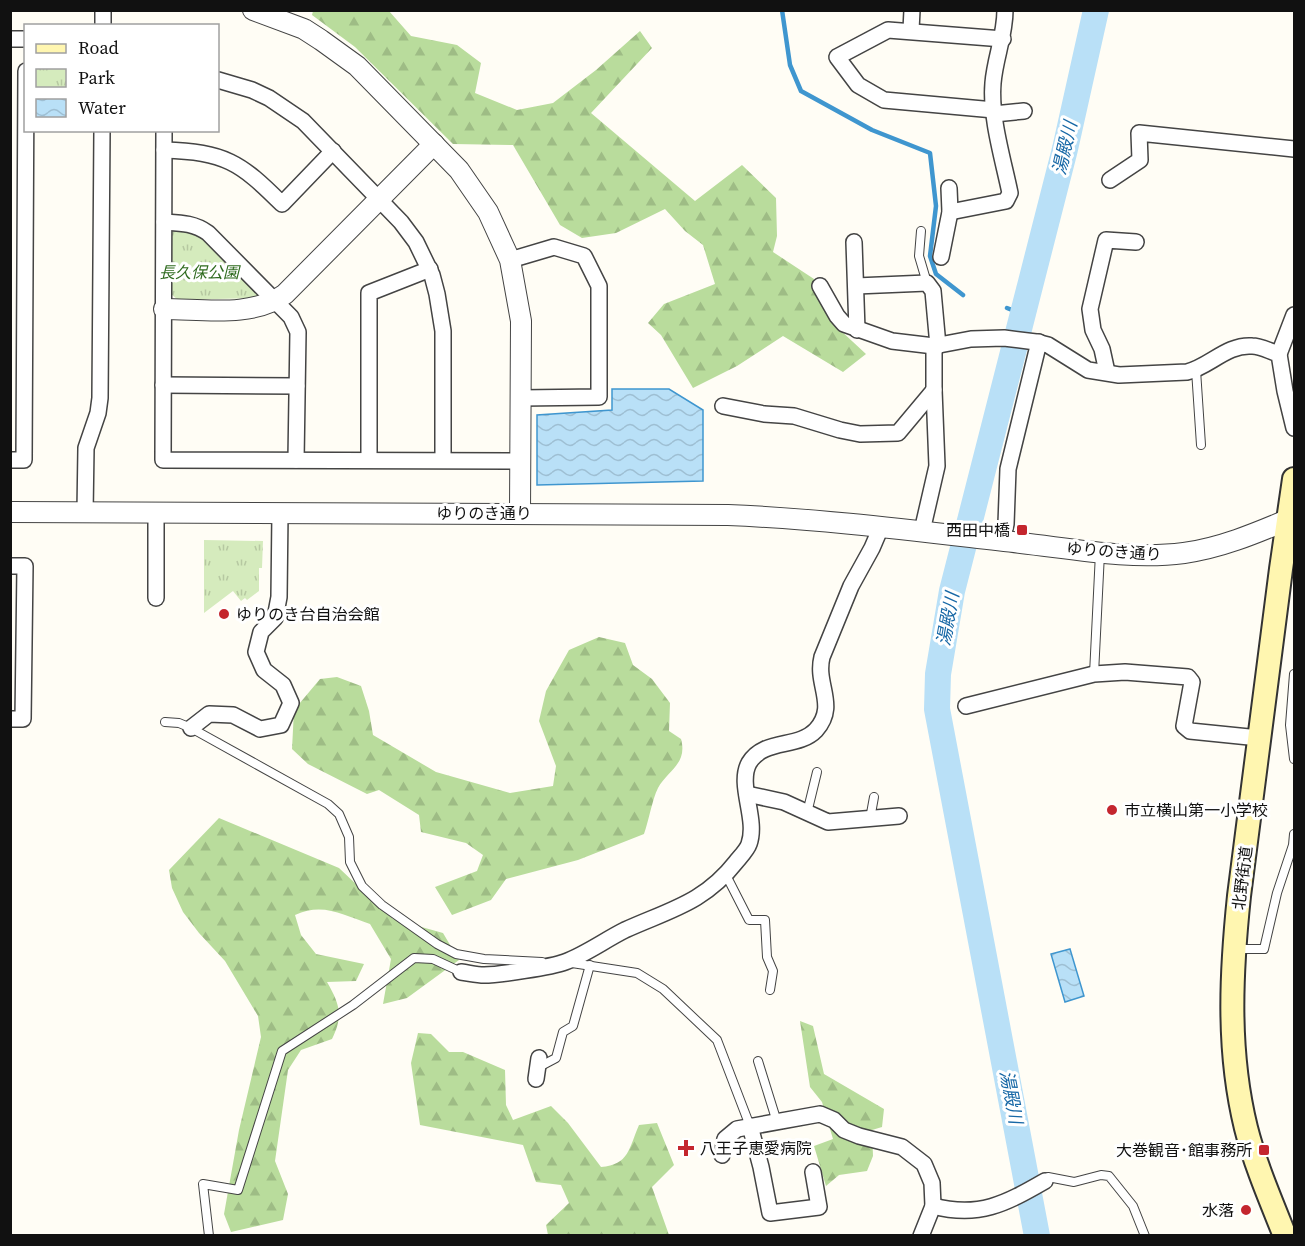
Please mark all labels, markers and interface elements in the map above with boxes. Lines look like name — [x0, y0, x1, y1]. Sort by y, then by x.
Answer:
legend — [24, 24, 219, 132]
text: Road — [78, 35, 119, 60]
text: Park — [78, 65, 115, 90]
text: Water — [78, 95, 126, 120]
water label: 湯殿川 — [1046, 117, 1083, 177]
park label: 長久保公園 — [159, 261, 241, 283]
street label: ゆりのき通り — [436, 502, 532, 524]
place label: 西田中橋 — [946, 519, 1010, 541]
marker: 西田中橋 — [1015, 523, 1029, 537]
street label: ゆりのき通り — [1066, 537, 1162, 565]
water label: 湯殿川 — [931, 588, 965, 648]
place label: ゆりのき台自治会館 — [236, 603, 380, 625]
marker: ゆりのき台自治会館 — [217, 607, 231, 621]
place label: 市立横山第一小学校 — [1124, 799, 1268, 821]
marker: 市立横山第一小学校 — [1105, 803, 1119, 817]
street label: 北野街道 — [1227, 845, 1257, 911]
water label: 湯殿川 — [994, 1068, 1029, 1128]
place label: 八王子恵愛病院 — [700, 1137, 812, 1159]
marker: 八王子恵愛病院 — [677, 1139, 695, 1157]
place label: 大巻観音･館事務所 — [1116, 1139, 1252, 1161]
marker: 大巻観音･館事務所 — [1257, 1143, 1271, 1157]
place label: 水落 — [1202, 1199, 1234, 1221]
marker: 水落 — [1239, 1203, 1253, 1217]

